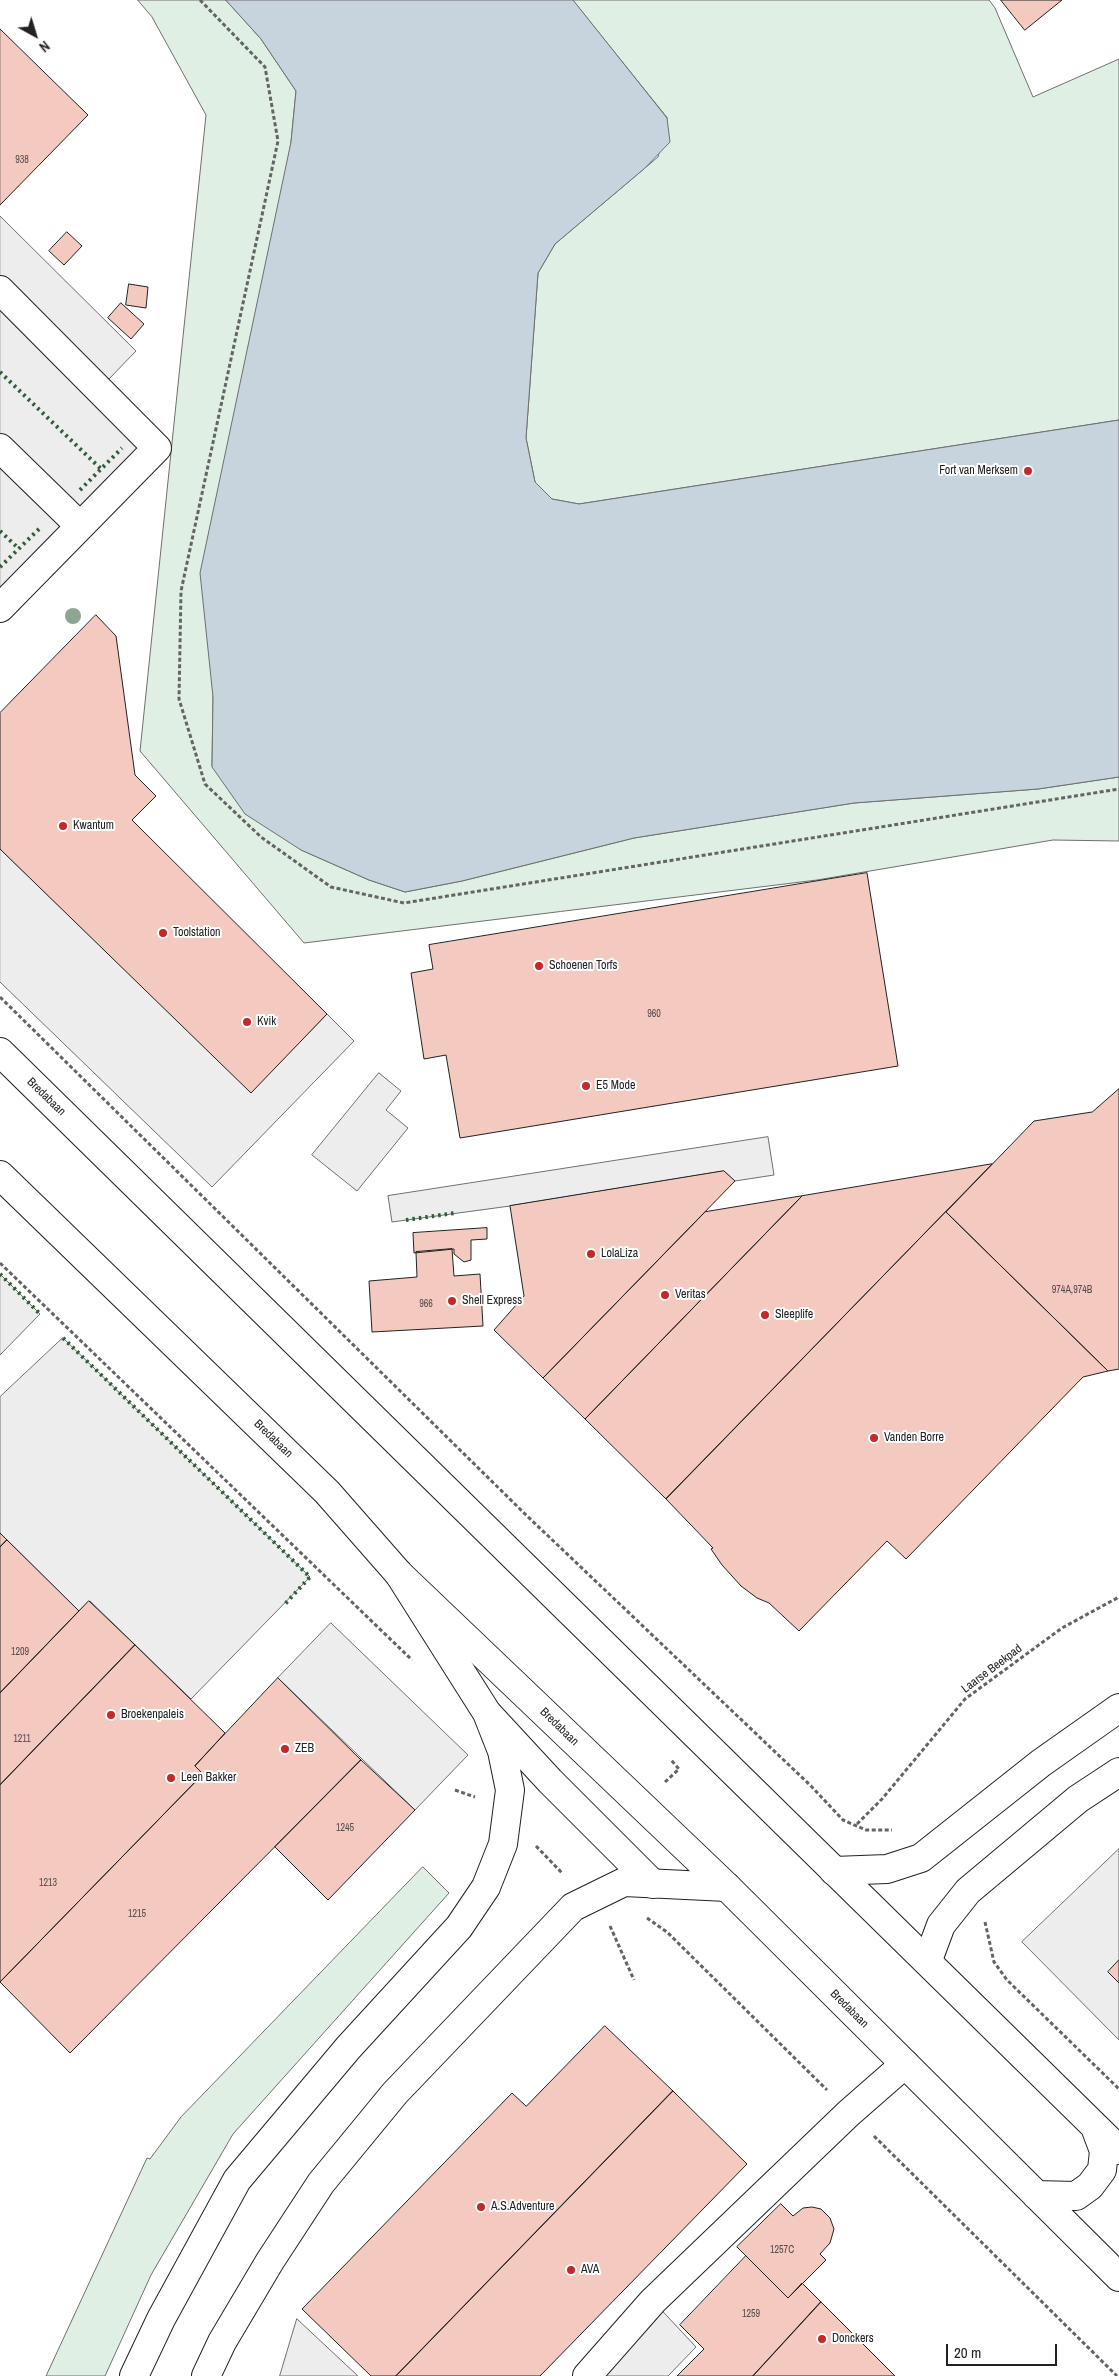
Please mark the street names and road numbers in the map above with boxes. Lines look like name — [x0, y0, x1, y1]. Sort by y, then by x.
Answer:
street label: Bredabaan — [24, 1075, 68, 1119]
street label: Bredabaan — [251, 1417, 295, 1461]
street label: Laarse Beekpad — [959, 1642, 1025, 1696]
street label: Bredabaan — [537, 1705, 581, 1749]
street label: Bredabaan — [827, 1987, 871, 2031]

